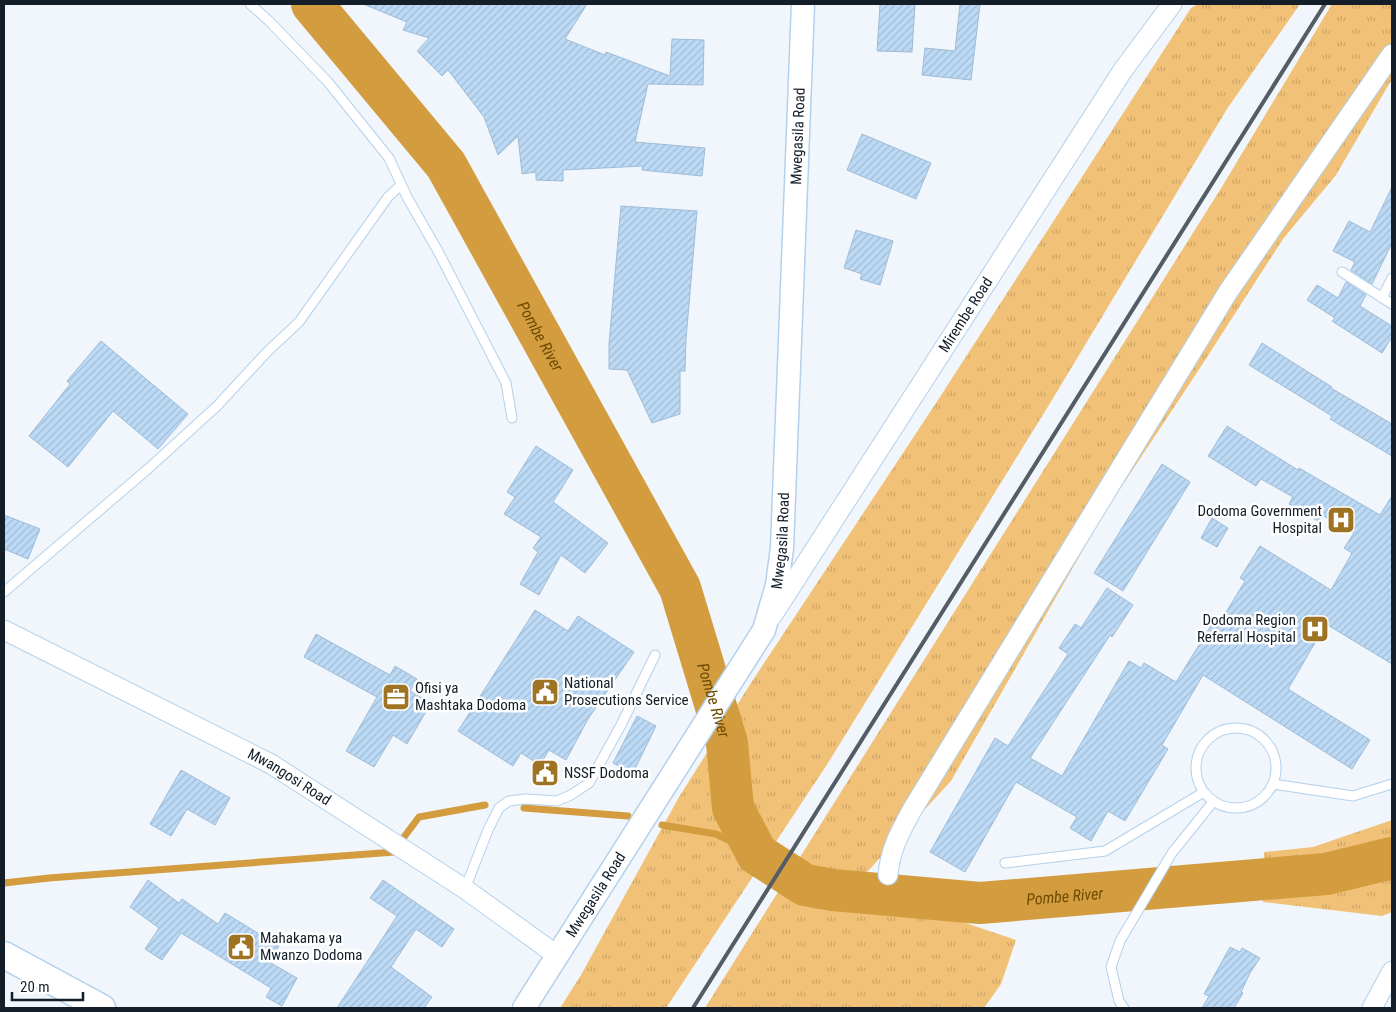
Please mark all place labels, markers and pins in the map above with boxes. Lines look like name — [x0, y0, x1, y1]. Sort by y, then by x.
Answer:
place label: Dodoma Government Hospital — [1198, 502, 1322, 537]
hospital icon: Dodoma Government Hospital — [1326, 505, 1356, 535]
place label: Dodoma Region Referral Hospital — [1197, 611, 1296, 646]
hospital icon: Dodoma Region Referral Hospital — [1300, 614, 1330, 644]
place label: National Prosecutions Service — [564, 674, 689, 709]
public building icon: National Prosecutions Service — [530, 677, 560, 707]
place label: Ofisi ya Mashtaka Dodoma — [415, 679, 526, 714]
office icon: Ofisi ya Mashtaka Dodoma — [381, 682, 411, 712]
public building icon: NSSF Dodoma — [530, 758, 560, 788]
place label: NSSF Dodoma — [564, 764, 649, 782]
place label: Mahakama ya Mwanzo Dodoma — [260, 929, 363, 964]
public building icon: Mahakama ya Mwanzo Dodoma — [226, 932, 256, 962]

